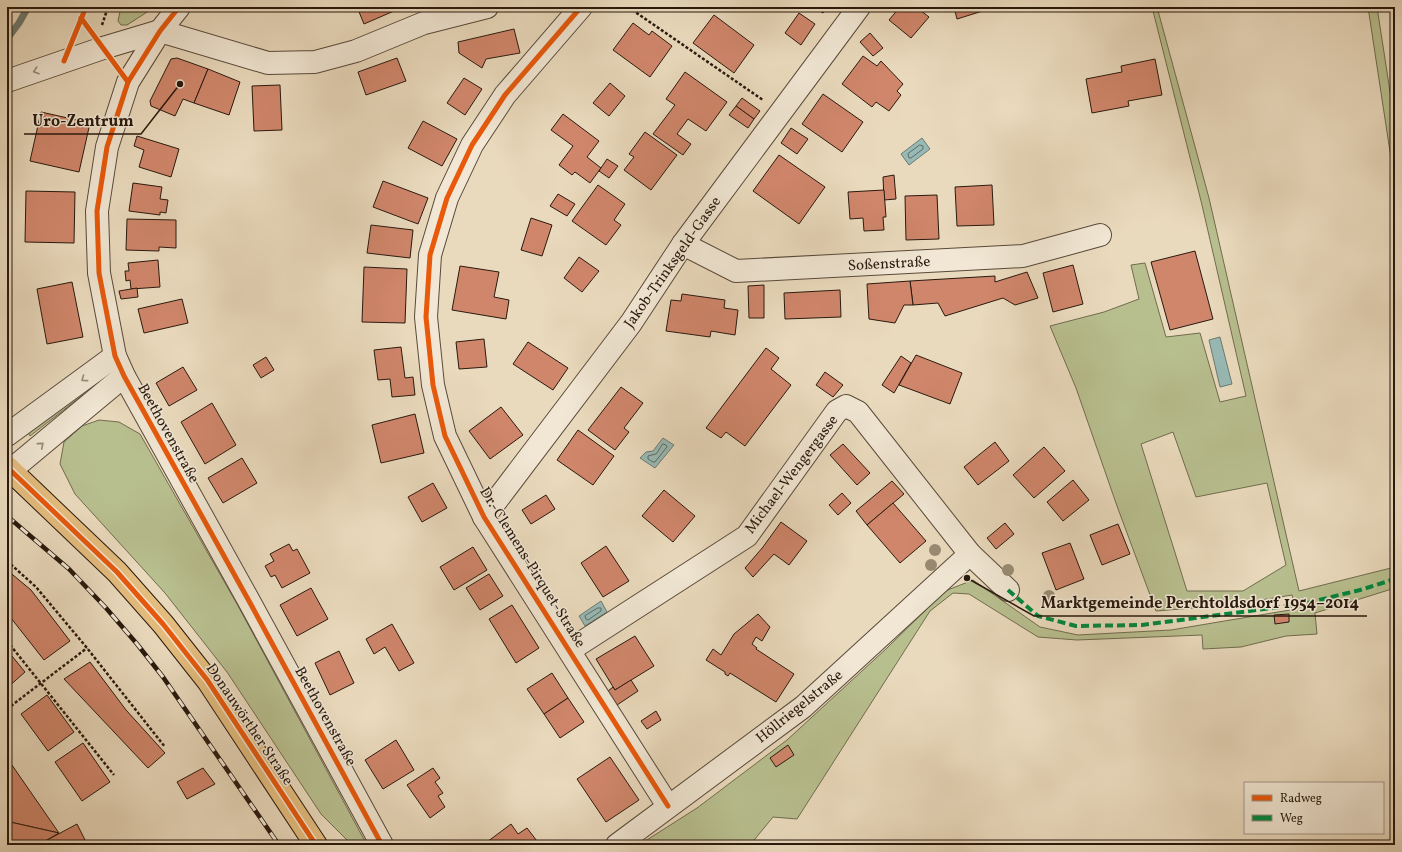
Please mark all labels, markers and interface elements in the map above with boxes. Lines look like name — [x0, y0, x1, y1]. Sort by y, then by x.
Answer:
one-way arrow — [32, 67, 39, 75]
callout: Uro-Zentrum — [24, 106, 141, 134]
text: Uro-Zentrum — [32, 111, 134, 133]
street label: Jakob-Trinksgeld-Gasse — [620, 193, 727, 333]
street label: Soßenstraße — [847, 252, 931, 277]
one-way arrow — [81, 374, 88, 382]
street label: Beethovenstraße — [132, 380, 204, 487]
street label: Michael-Wengergasse — [740, 411, 844, 539]
one-way arrow — [37, 443, 44, 450]
street label: Dr.-Clemens-Pirquet-Straße — [473, 483, 590, 652]
callout: Marktgemeinde Perchtoldsdorf 1954–2014 — [1034, 588, 1367, 616]
text: Marktgemeinde Perchtoldsdorf 1954–2014 — [1041, 593, 1360, 615]
street label: Donauwörther Straße — [200, 660, 297, 790]
street label: Beethovenstraße — [289, 663, 361, 770]
street label: Höllriegelstraße — [752, 665, 848, 749]
legend — [1244, 782, 1384, 834]
text: Radweg — [1280, 791, 1322, 807]
text: Weg — [1280, 811, 1303, 827]

